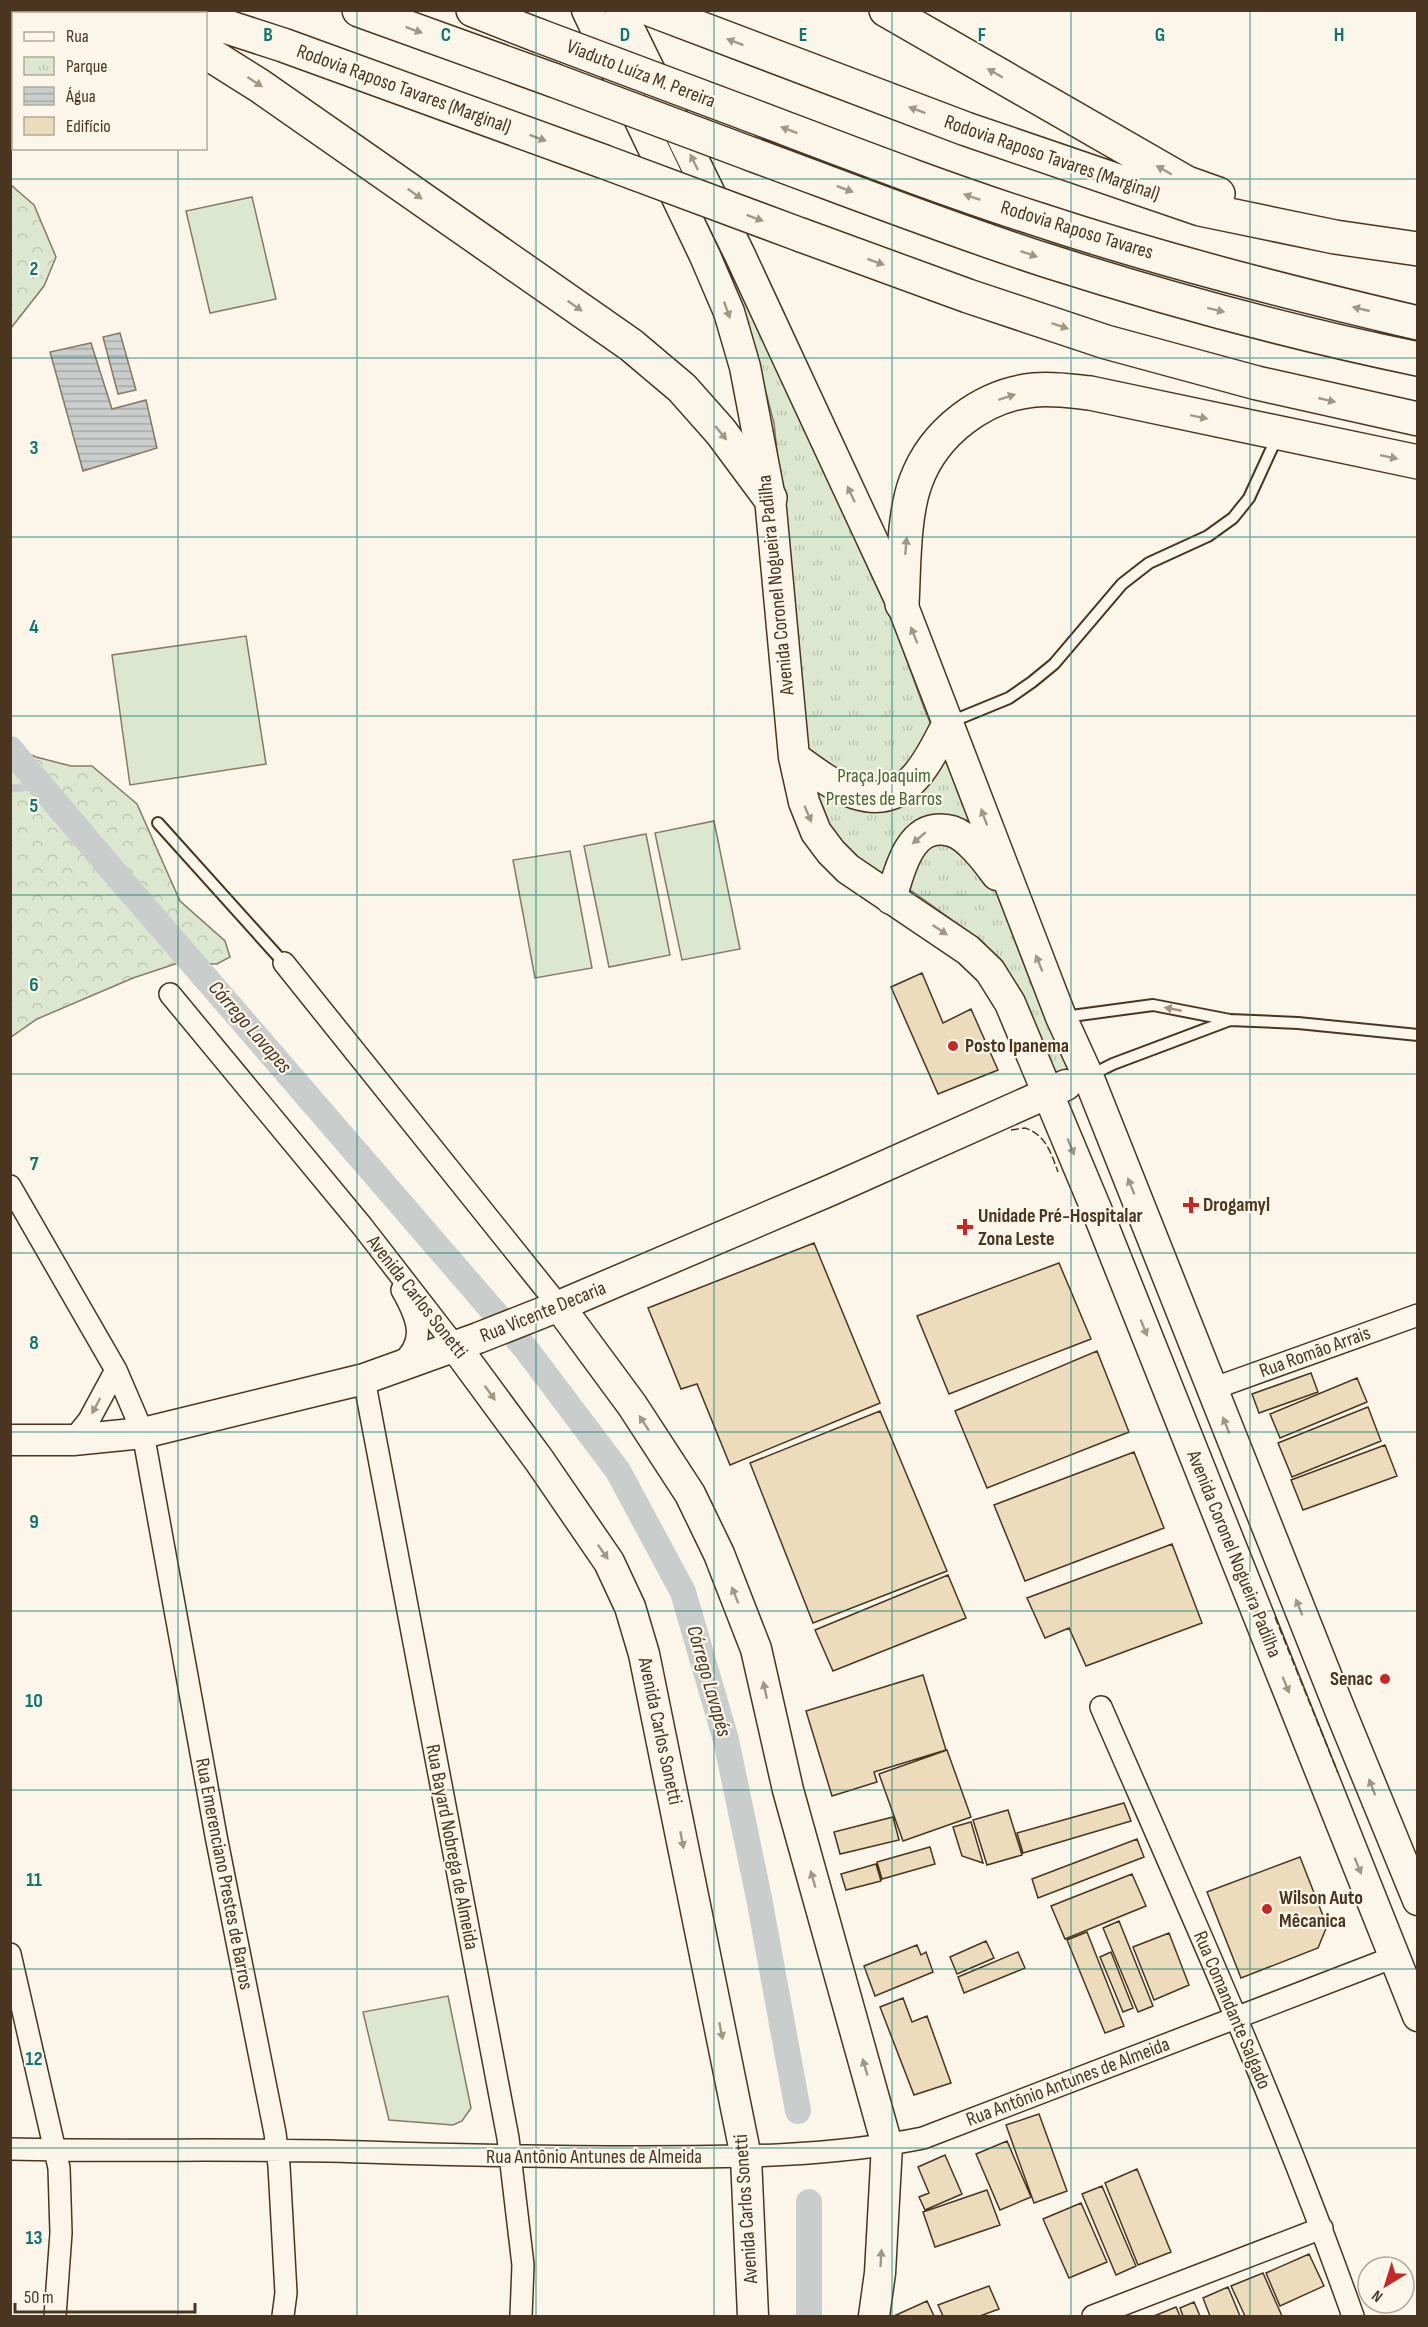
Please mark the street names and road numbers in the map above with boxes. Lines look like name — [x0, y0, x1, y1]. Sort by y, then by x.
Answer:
street label: Viaduto Luíza M. Pereira — [563, 35, 719, 113]
street label: Rodovia Raposo Tavares (Marginal) — [293, 39, 515, 139]
street label: Rodovia Raposo Tavares (Marginal) — [941, 110, 1163, 206]
street label: Rodovia Raposo Tavares — [998, 195, 1156, 265]
street label: Avenida Coronel Nogueira Padilha — [753, 474, 800, 697]
street label: Avenida Carlos Sonetti — [361, 1230, 473, 1363]
street label: Rua Vicente Decaria — [477, 1276, 609, 1348]
street label: Rua Romão Arrais — [1256, 1321, 1374, 1383]
street label: Avenida Coronel Nogueira Padilha — [1181, 1446, 1287, 1661]
street label: Avenida Carlos Sonetti — [632, 1654, 687, 1807]
street label: Rua Bayard Nobrega de Almeida — [420, 1742, 484, 1952]
street label: Rua Emerenciano Prestes de Barros — [190, 1756, 258, 1992]
street label: Rua Comandante Salgado — [1188, 1927, 1276, 2093]
street label: Rua Antônio Antunes de Almeida — [963, 2032, 1173, 2132]
street label: Avenida Carlos Sonetti — [729, 2133, 763, 2286]
street label: Rua Antônio Antunes de Almeida — [486, 2145, 702, 2169]

